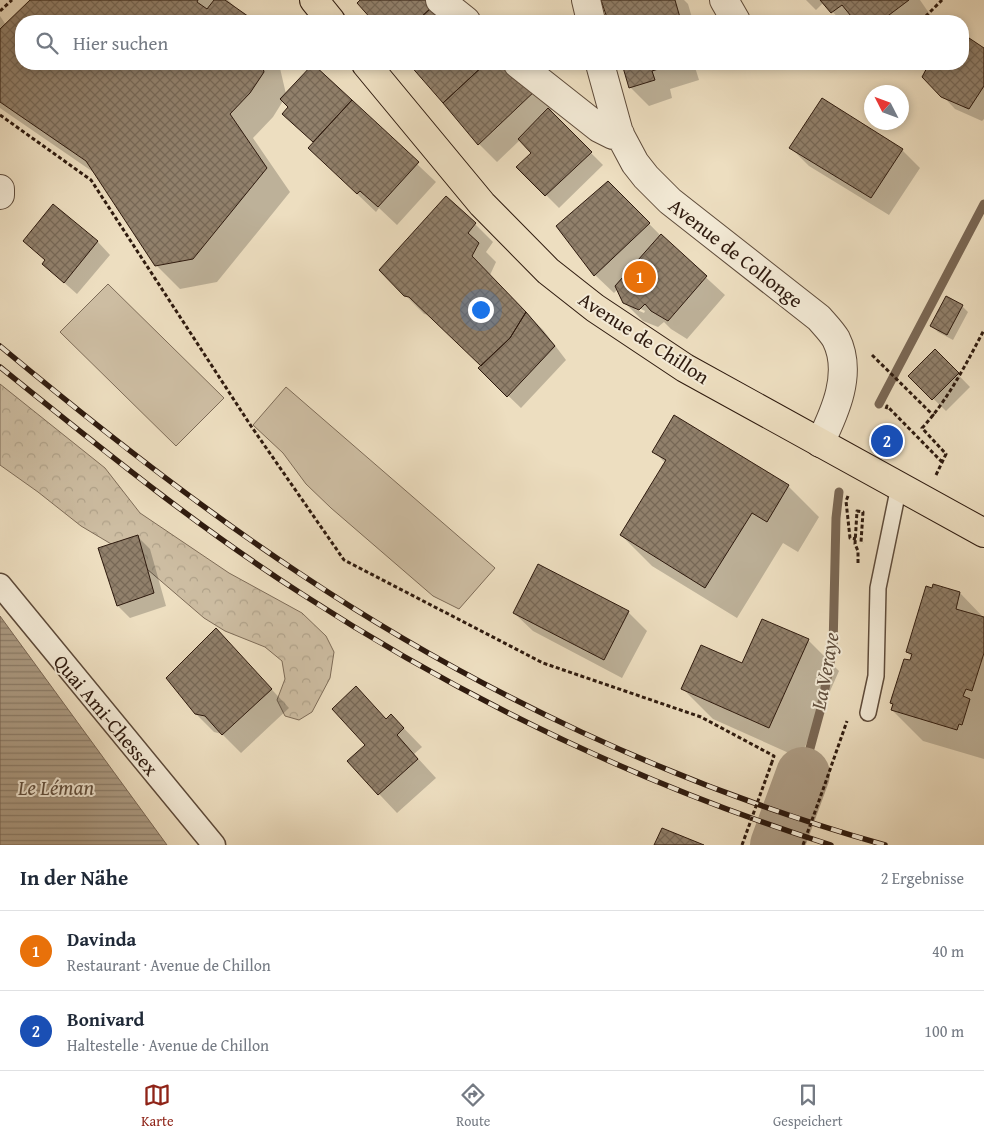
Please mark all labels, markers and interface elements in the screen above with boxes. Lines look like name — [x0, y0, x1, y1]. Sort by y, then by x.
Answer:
search box — [15, 15, 969, 70]
icon: search — [33, 29, 61, 57]
text: Hier suchen — [73, 29, 168, 57]
north arrow — [864, 85, 909, 130]
street label: Avenue de Collonge — [663, 191, 810, 314]
pin: 1 — [624, 258, 656, 296]
street label: Avenue de Chillon — [573, 284, 715, 391]
your location — [468, 297, 494, 323]
pin: 2 — [871, 422, 903, 460]
water label: La Veraye — [802, 630, 847, 713]
street label: Quai Ami-Chessex — [47, 648, 166, 782]
water label: Le Léman — [17, 772, 94, 803]
text: In der Nähe — [20, 862, 128, 893]
text: 2 Ergebnisse — [881, 866, 964, 890]
text: Davinda — [67, 925, 136, 953]
text: 1 — [32, 939, 40, 963]
text: 40 m — [932, 939, 964, 963]
text: Restaurant · Avenue de Chillon — [67, 953, 271, 977]
text: Bonivard — [67, 1005, 145, 1033]
text: 2 — [32, 1019, 40, 1043]
text: 100 m — [924, 1019, 964, 1043]
text: Haltestelle · Avenue de Chillon — [67, 1033, 269, 1057]
tab: Karte — [141, 1081, 174, 1131]
tab: Route — [456, 1081, 490, 1131]
tab: Gespeichert — [773, 1081, 843, 1131]

